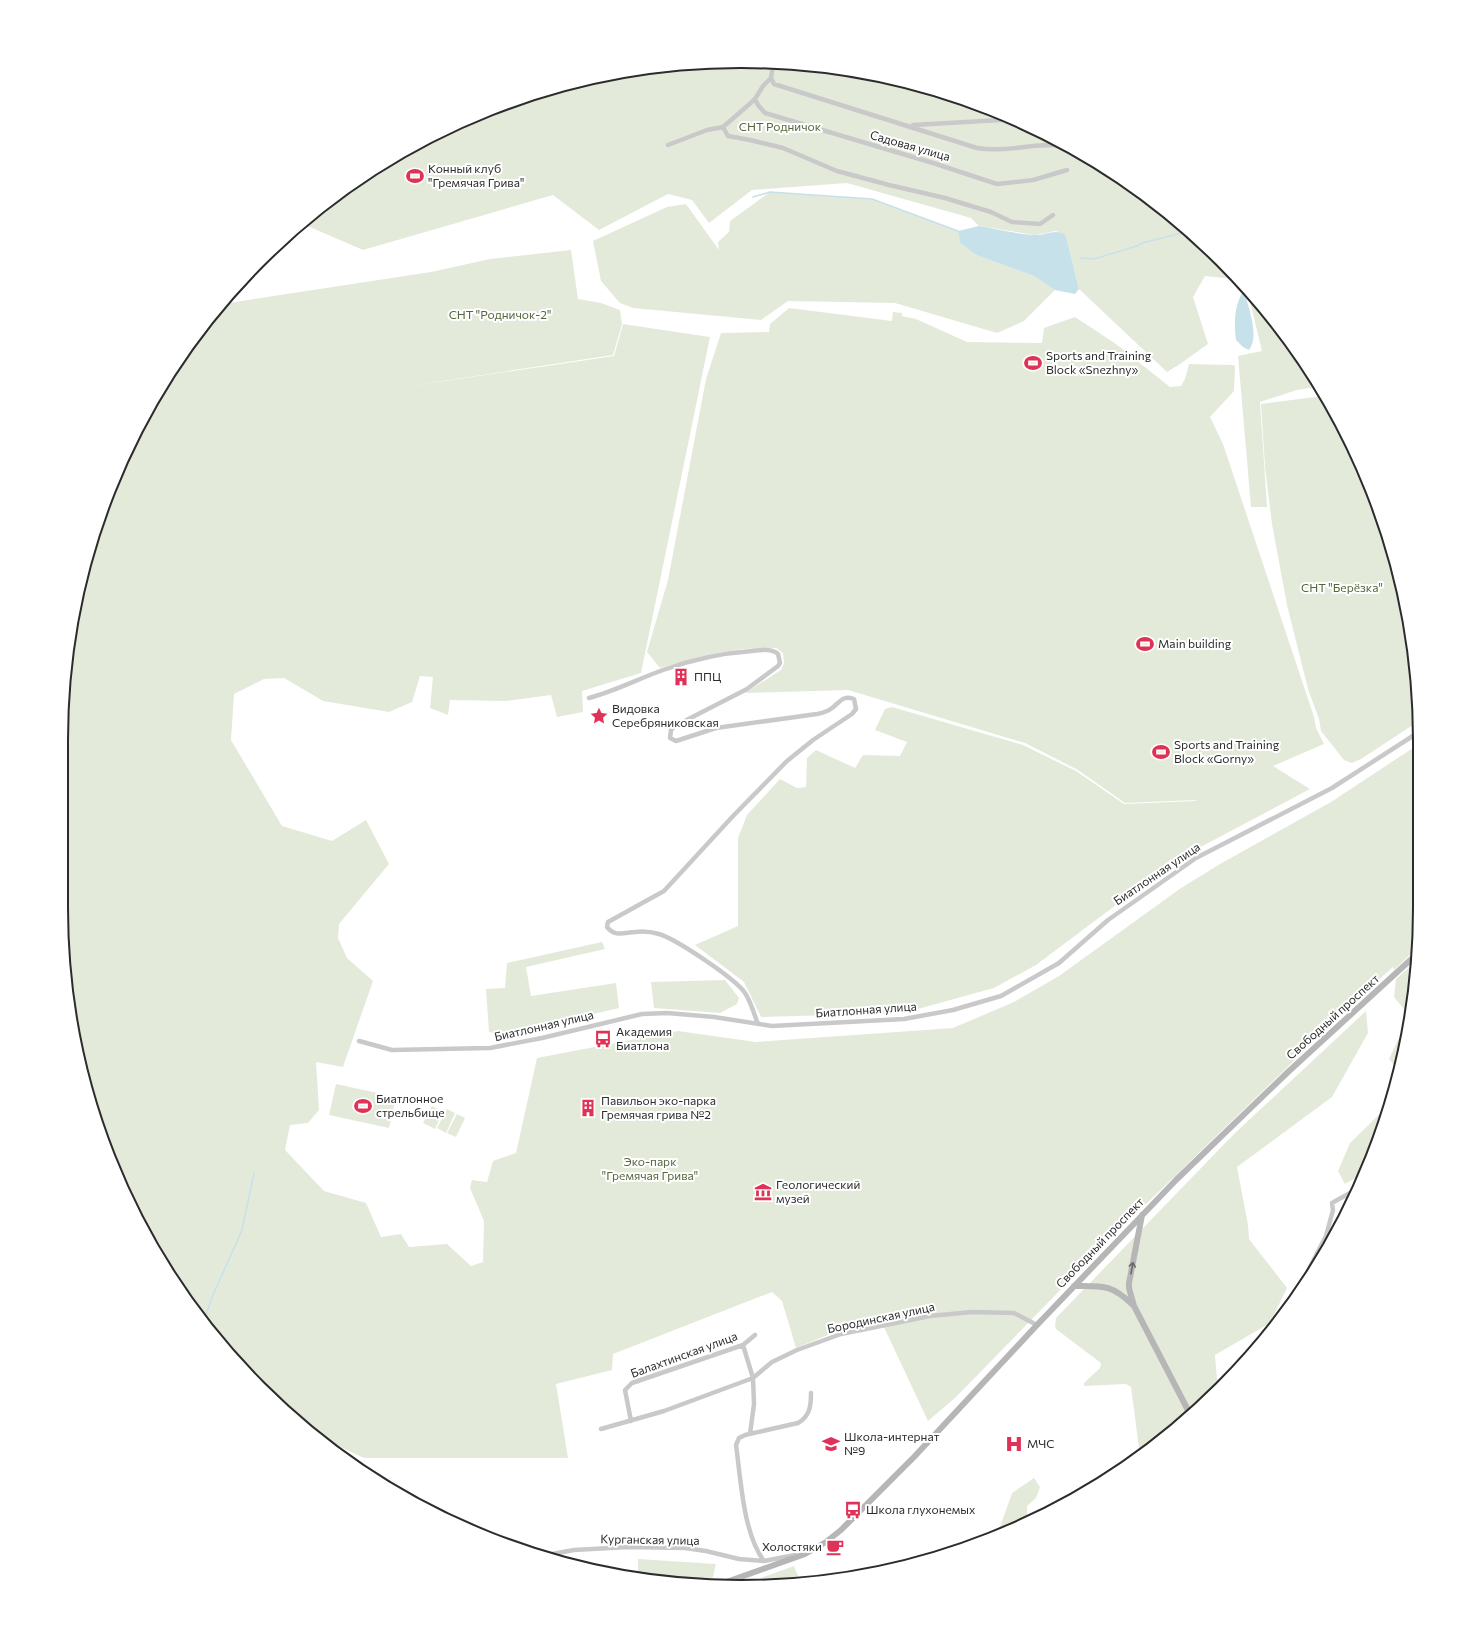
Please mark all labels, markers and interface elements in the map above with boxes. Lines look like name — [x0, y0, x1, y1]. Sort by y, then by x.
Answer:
park label: СНТ Родничок — [739, 119, 822, 133]
street label: Садовая улица — [869, 127, 952, 163]
place label: Конный клуб "Гремячая Грива" — [428, 161, 524, 189]
sports icon: Конный клуб "Гремячая Грива" — [405, 166, 425, 186]
park label: СНТ "Родничок-2" — [449, 307, 551, 321]
place label: Sports and Training Block «Snezhny» — [1046, 348, 1152, 376]
sports icon: Sports and Training Block «Snezhny» — [1023, 353, 1043, 373]
park label: СНТ "Берёзка" — [1301, 580, 1383, 594]
sports icon: Main building — [1135, 634, 1155, 654]
place label: Main building — [1158, 636, 1232, 650]
building icon: ППЦ — [671, 667, 691, 687]
place label: ППЦ — [694, 669, 721, 683]
place label: Видовка Серебряниковская — [612, 701, 719, 729]
place icon: Видовка Серебряниковская — [589, 706, 609, 726]
place label: Sports and Training Block «Gorny» — [1174, 737, 1280, 765]
sports icon: Sports and Training Block «Gorny» — [1151, 742, 1171, 762]
street label: Биатлонная улица — [1110, 839, 1202, 907]
street label: Свободный проспект — [1283, 971, 1382, 1062]
street label: Биатлонная улица — [815, 998, 917, 1020]
street label: Биатлонная улица — [493, 1007, 595, 1043]
place label: Академия Биатлона — [616, 1024, 672, 1052]
bus stop icon: Академия Биатлона — [593, 1029, 613, 1049]
place label: Биатлонное стрельбище — [376, 1091, 445, 1119]
place label: Павильон эко-парка Гремячая грива №2 — [601, 1093, 716, 1121]
sports icon: Биатлонное стрельбище — [353, 1096, 373, 1116]
building icon: Павильон эко-парка Гремячая грива №2 — [578, 1098, 598, 1118]
park label: Эко-парк "Гремячая Грива" — [602, 1154, 698, 1182]
place label: Геологический музей — [776, 1177, 860, 1205]
museum icon: Геологический музей — [753, 1182, 773, 1202]
street label: Свободный проспект — [1053, 1194, 1146, 1290]
one-way arrow — [1128, 1262, 1136, 1275]
street label: Бородинская улица — [826, 1299, 936, 1335]
street label: Балахтинская улица — [628, 1328, 739, 1380]
place label: Школа-интернат №9 — [844, 1429, 940, 1457]
school or university icon: Школа-интернат №9 — [821, 1434, 841, 1454]
hospital icon: МЧС — [1004, 1434, 1024, 1454]
place label: МЧС — [1027, 1436, 1055, 1450]
bus stop icon: Школа глухонемых — [843, 1500, 863, 1520]
place label: Школа глухонемых — [866, 1502, 976, 1516]
street label: Курганская улица — [600, 1531, 700, 1547]
cafe icon: Холостяки — [825, 1537, 845, 1557]
place label: Холостяки — [762, 1539, 822, 1553]

